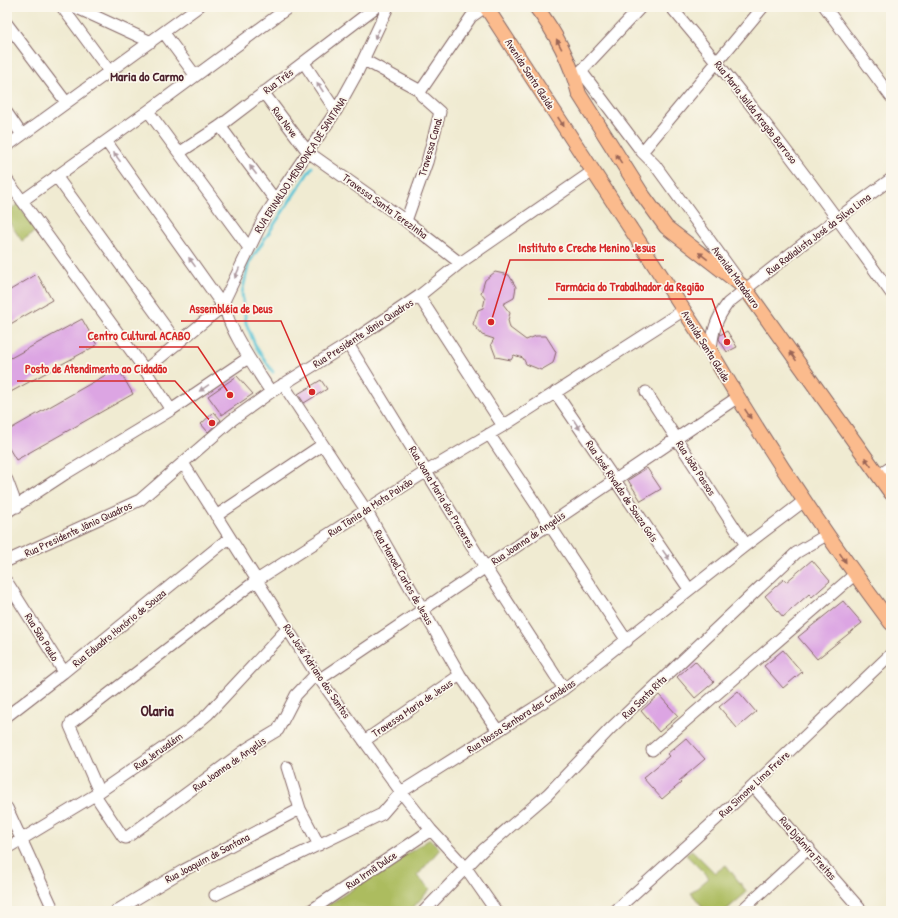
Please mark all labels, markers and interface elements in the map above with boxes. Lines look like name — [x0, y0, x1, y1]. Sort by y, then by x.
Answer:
one-way arrow — [374, 28, 380, 39]
street label: Avenida Santa Gleide — [502, 36, 558, 112]
one-way arrow — [556, 38, 563, 50]
street label: Rua Maria Jailda Aragão Barroso — [711, 58, 801, 167]
street label: Rua Três — [260, 65, 296, 97]
district label: Maria do Carmo — [110, 67, 184, 85]
one-way arrow — [316, 82, 324, 92]
street label: RUA ERINALDO MENDONÇA DE SANTANA — [251, 94, 350, 236]
street label: Rua Nove — [269, 104, 302, 141]
street label: Travessa Canal — [415, 116, 445, 178]
one-way arrow — [557, 117, 565, 127]
one-way arrow — [113, 151, 121, 162]
one-way arrow — [616, 153, 623, 164]
one-way arrow — [248, 164, 257, 175]
street label: Travessa Santa Terezinha — [340, 170, 431, 242]
street label: Rua Radialista José da Silva Lima — [763, 190, 874, 278]
callout: Instituto e Creche Menino Jesus — [510, 236, 664, 260]
text: Instituto e Creche Menino Jesus — [518, 239, 656, 256]
street label: Avenida Matadouro — [709, 243, 764, 311]
one-way arrow — [697, 252, 708, 261]
one-way arrow — [188, 257, 197, 268]
one-way arrow — [234, 268, 240, 279]
callout: Farmácia do Trabalhador da Região — [548, 275, 712, 299]
text: Farmácia do Trabalhador da Região — [555, 278, 704, 296]
street label: Rua Presidente Jânio Quadros — [310, 295, 416, 371]
callout: Assembléia de Deus — [181, 297, 281, 321]
text: Assembléia de Deus — [189, 300, 273, 317]
street label: Avenida Santa Gleide — [678, 308, 734, 385]
callout: Centro Cultural ACABO — [79, 323, 198, 347]
text: Centro Cultural ACABO — [88, 327, 191, 344]
one-way arrow — [789, 351, 797, 361]
callout: Posto de Atendimento ao Cidadão — [17, 357, 175, 381]
text: Posto de Atendimento ao Cidadão — [25, 360, 167, 377]
one-way arrow — [199, 384, 210, 392]
one-way arrow — [745, 408, 752, 420]
one-way arrow — [573, 419, 581, 430]
street label: Rua José Rivaldo de Souza Goís — [583, 438, 661, 544]
street label: Rua João Passos — [673, 438, 719, 498]
street label: Rua Joana Maria dos Prazeres — [406, 443, 478, 551]
one-way arrow — [864, 457, 872, 467]
street label: Rua Tânia da Mota Paixão — [325, 474, 416, 540]
street label: Rua Presidente Jânio Quadros — [22, 498, 134, 560]
street label: Rua Joanna de Angelis — [488, 508, 568, 568]
street label: Rua Manoel Carlos de Jesus — [371, 527, 437, 627]
one-way arrow — [662, 550, 670, 560]
one-way arrow — [839, 552, 847, 563]
street label: Rua Eduadro Honório de Souza — [69, 586, 169, 670]
street label: Rua São Paulo — [22, 610, 63, 664]
street label: Rua José Adriano dos Santos — [280, 621, 354, 721]
street label: Rua Santa Rita — [619, 672, 670, 722]
street label: Travessa Maria de Jesus — [369, 676, 455, 740]
street label: Rua Nossa Senhora das Candeias — [464, 676, 578, 756]
district label: Olaria — [140, 700, 174, 721]
street label: Rua Jerusalém — [131, 729, 186, 773]
street label: Rua Joanna de Angelis — [190, 734, 268, 794]
street label: Rua Simone Lima Freire — [715, 747, 793, 821]
street label: Rua Djalmira Freitas — [777, 813, 839, 883]
street label: Rua Joaquim de Santana — [162, 829, 252, 886]
street label: Rua Irmã Dulce — [343, 847, 400, 892]

